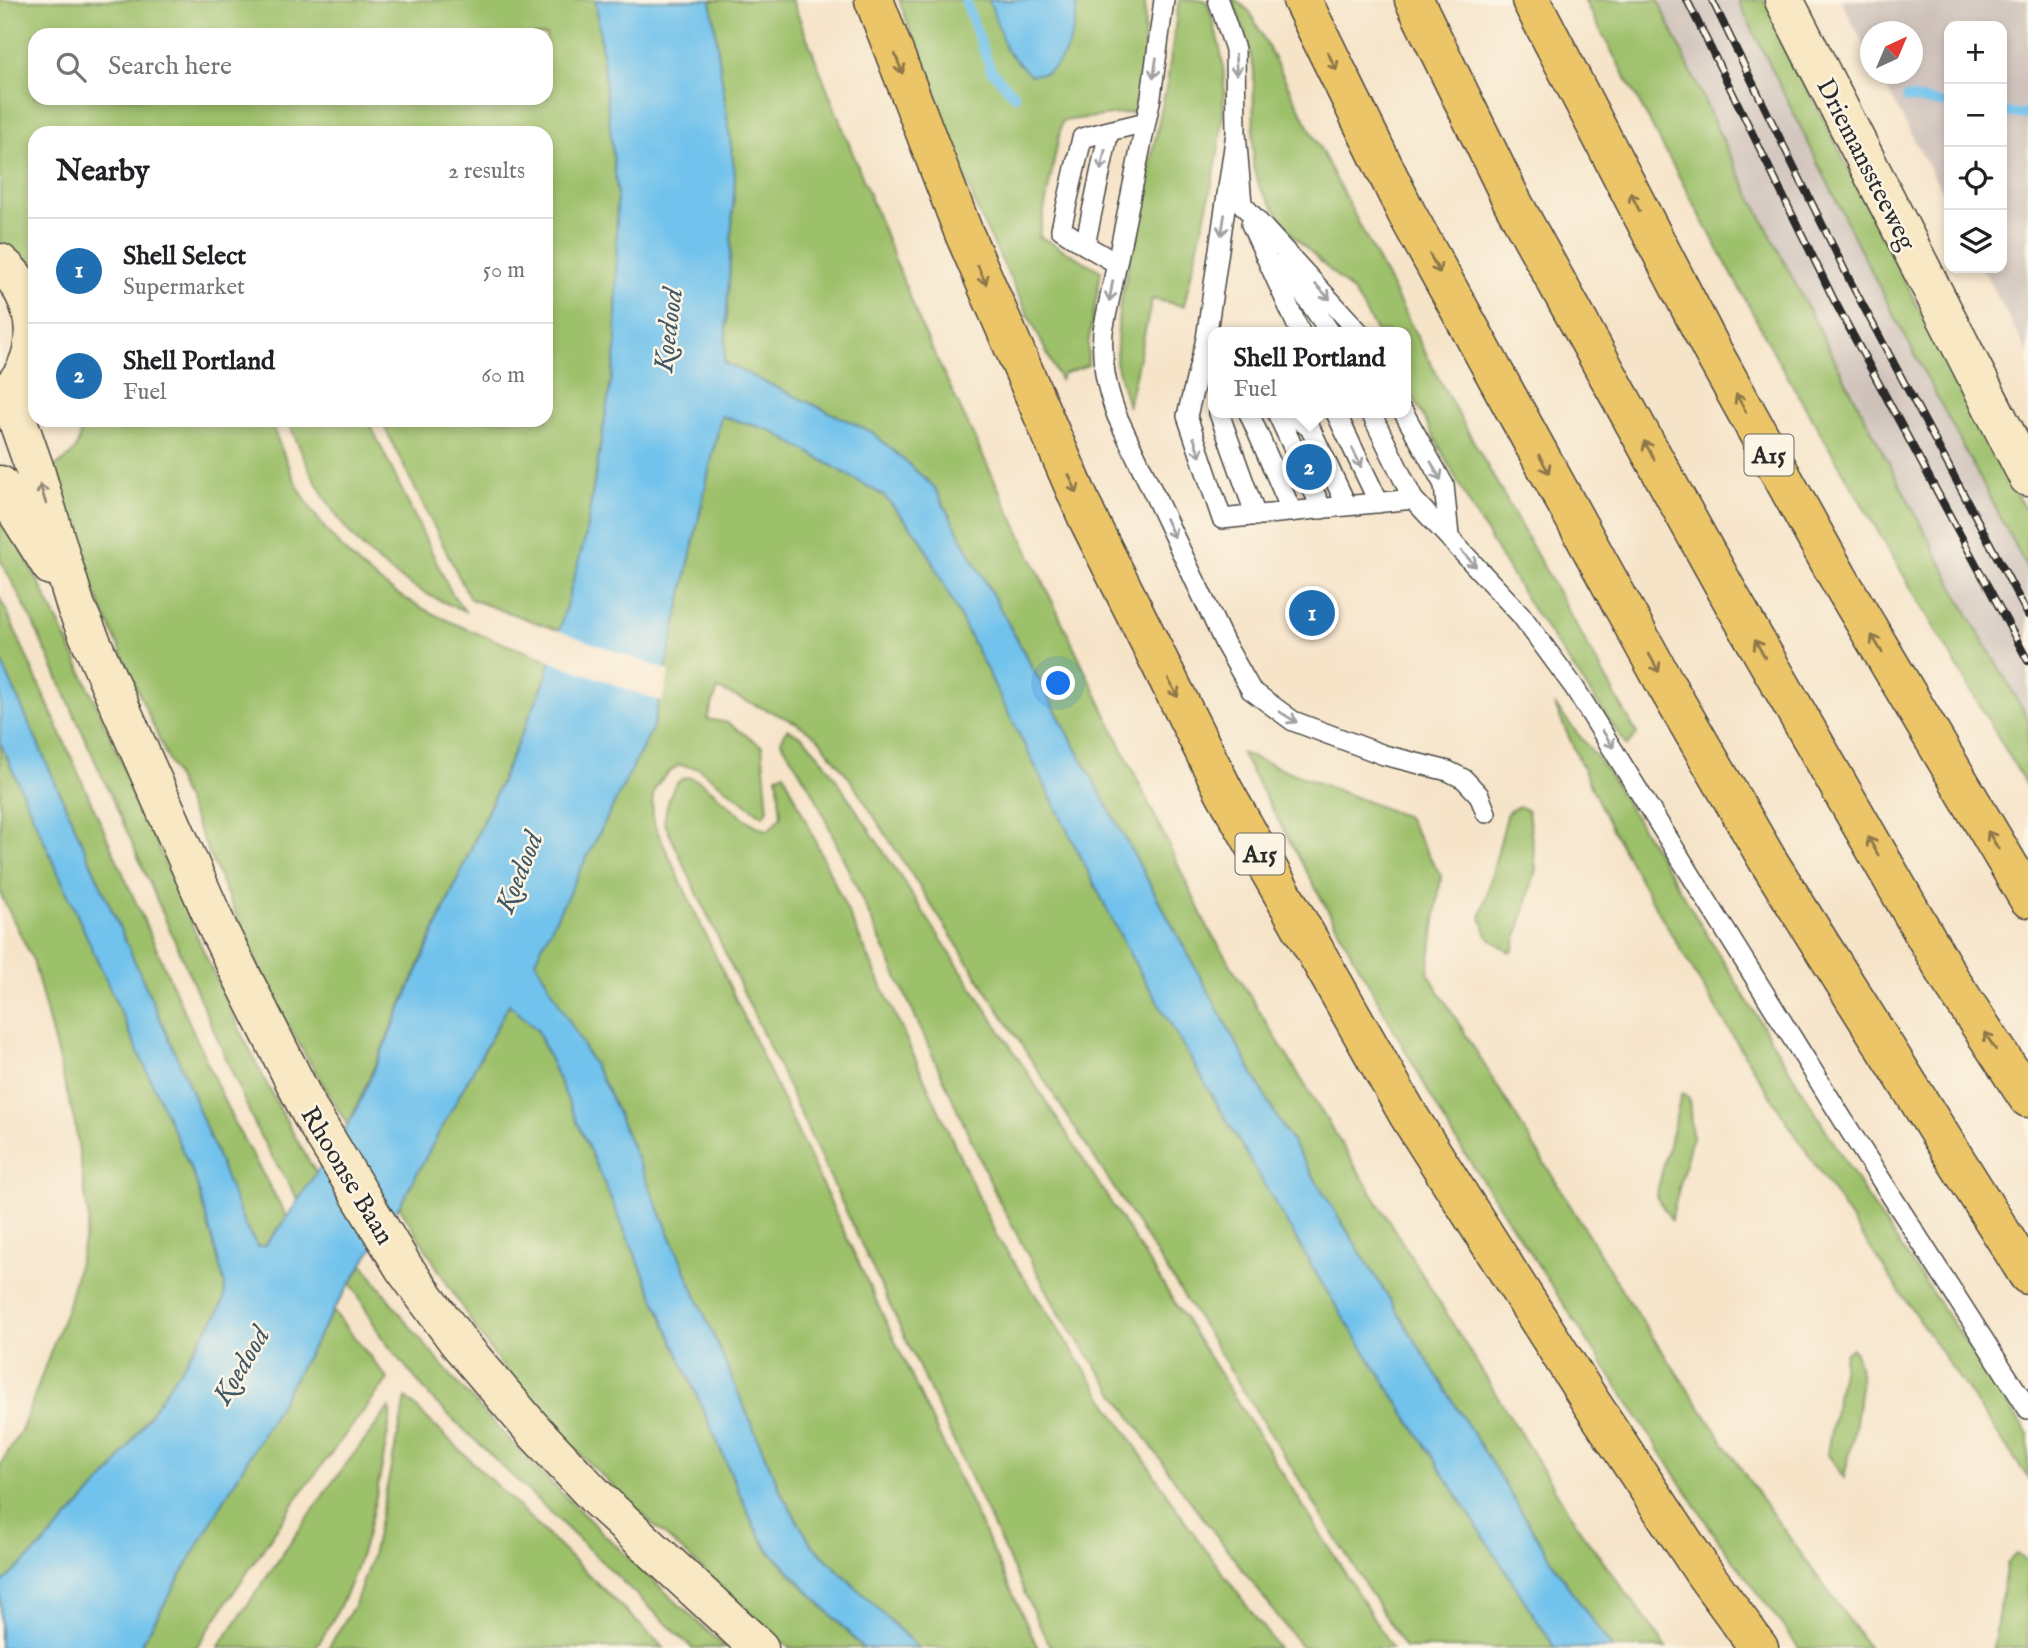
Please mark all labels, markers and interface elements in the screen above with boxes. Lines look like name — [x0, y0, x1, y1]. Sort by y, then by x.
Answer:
north arrow — [1860, 21, 1923, 84]
map controls — [1944, 21, 2007, 273]
button: + — [1944, 21, 2007, 84]
search box — [28, 28, 553, 105]
icon: search — [52, 48, 90, 86]
text: Search here — [108, 50, 232, 83]
one-way arrow — [1326, 50, 1340, 71]
one-way arrow — [893, 52, 906, 74]
one-way arrow — [1230, 53, 1243, 76]
one-way arrow — [1148, 56, 1161, 79]
street label: Driemanssteeweg — [1808, 73, 1924, 257]
button: − — [1944, 84, 2007, 147]
button: locate — [1944, 147, 2007, 210]
one-way arrow — [1095, 148, 1109, 171]
text: Nearby — [56, 153, 149, 191]
text: 2 results — [448, 157, 525, 186]
one-way arrow — [1627, 192, 1641, 213]
button: layers — [1944, 210, 2007, 273]
one-way arrow — [1216, 213, 1229, 236]
text: Shell Select — [123, 240, 246, 273]
one-way arrow — [1428, 254, 1442, 274]
text: 1 — [75, 256, 83, 285]
text: 50 m — [483, 256, 525, 285]
one-way arrow — [976, 264, 989, 286]
text: Supermarket — [123, 273, 245, 302]
one-way arrow — [1104, 279, 1117, 302]
one-way arrow — [1315, 283, 1332, 300]
water label: Koedood — [647, 285, 692, 375]
popup — [1208, 327, 1411, 418]
text: Shell Portland — [1234, 342, 1385, 375]
text: Shell Portland — [123, 345, 275, 378]
text: 2 — [74, 361, 84, 390]
text: 60 m — [481, 361, 525, 390]
text: Fuel — [1234, 375, 1277, 404]
text: Fuel — [123, 378, 166, 407]
one-way arrow — [1734, 394, 1748, 414]
road number: A15 — [1744, 434, 1794, 476]
one-way arrow — [1191, 436, 1204, 458]
one-way arrow — [1642, 440, 1655, 461]
pin: 2 — [1286, 441, 1332, 493]
one-way arrow — [1351, 447, 1364, 468]
one-way arrow — [1538, 453, 1552, 473]
one-way arrow — [1429, 461, 1443, 481]
one-way arrow — [1067, 473, 1080, 494]
one-way arrow — [35, 484, 48, 506]
one-way arrow — [1164, 517, 1177, 538]
one-way arrow — [1461, 550, 1478, 567]
pin: 1 — [1289, 587, 1335, 639]
one-way arrow — [1870, 634, 1884, 654]
one-way arrow — [1753, 639, 1767, 659]
one-way arrow — [1648, 652, 1661, 673]
your location — [1041, 666, 1075, 700]
one-way arrow — [1166, 677, 1180, 698]
one-way arrow — [1278, 710, 1298, 724]
one-way arrow — [1601, 728, 1615, 748]
water label: Koedood — [488, 826, 553, 919]
one-way arrow — [1985, 830, 1999, 850]
road number: A15 — [1236, 834, 1284, 874]
one-way arrow — [1866, 836, 1880, 856]
one-way arrow — [1983, 1031, 1997, 1051]
street label: Rhoonse Baan — [293, 1101, 401, 1251]
water label: Koedood — [205, 1320, 280, 1412]

